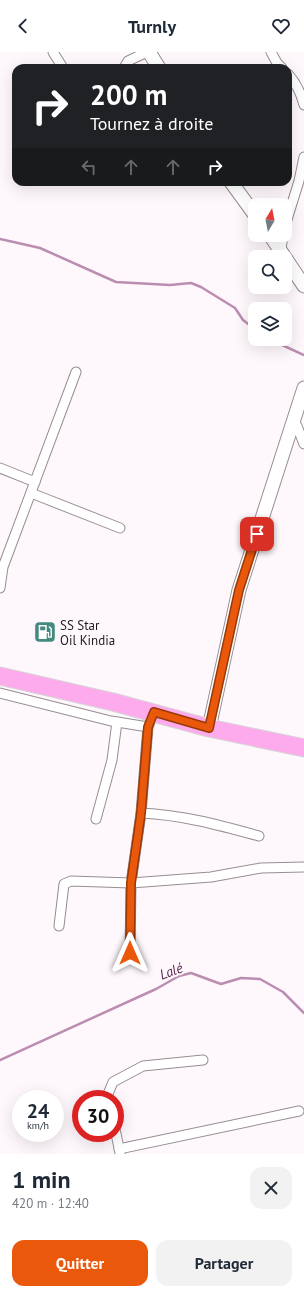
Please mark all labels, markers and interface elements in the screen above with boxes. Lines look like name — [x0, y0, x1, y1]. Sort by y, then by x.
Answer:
icon: back — [12, 15, 34, 37]
text: Turnly — [128, 15, 176, 38]
icon: heart — [270, 15, 292, 37]
text: 200 m — [90, 76, 167, 113]
icon: right — [24, 80, 76, 132]
text: Tournez à droite — [90, 112, 213, 135]
icon: left — [78, 156, 100, 178]
icon: ahead — [120, 156, 142, 178]
icon: ahead — [162, 156, 184, 178]
icon: right — [204, 156, 226, 178]
north arrow — [248, 198, 292, 242]
map controls — [248, 198, 292, 346]
button: search — [248, 250, 292, 294]
button: layers — [248, 302, 292, 346]
pin — [240, 517, 274, 551]
icon: arrive — [246, 523, 268, 545]
place label: SS Star Oil Kindia — [60, 617, 115, 649]
fuel station icon: SS Star Oil Kindia — [32, 619, 58, 645]
position arrow — [109, 932, 151, 974]
water label: Lalé — [157, 958, 186, 983]
speed limit sign: 30 — [72, 1090, 124, 1142]
text: 24 — [27, 1098, 49, 1124]
text: km/h — [27, 1119, 49, 1132]
text: 1 min — [12, 1164, 71, 1195]
button: close — [250, 1167, 292, 1209]
text: 420 m · 12:40 — [12, 1195, 89, 1212]
button: Quitter — [12, 1240, 148, 1286]
button: Partager — [156, 1240, 292, 1286]

